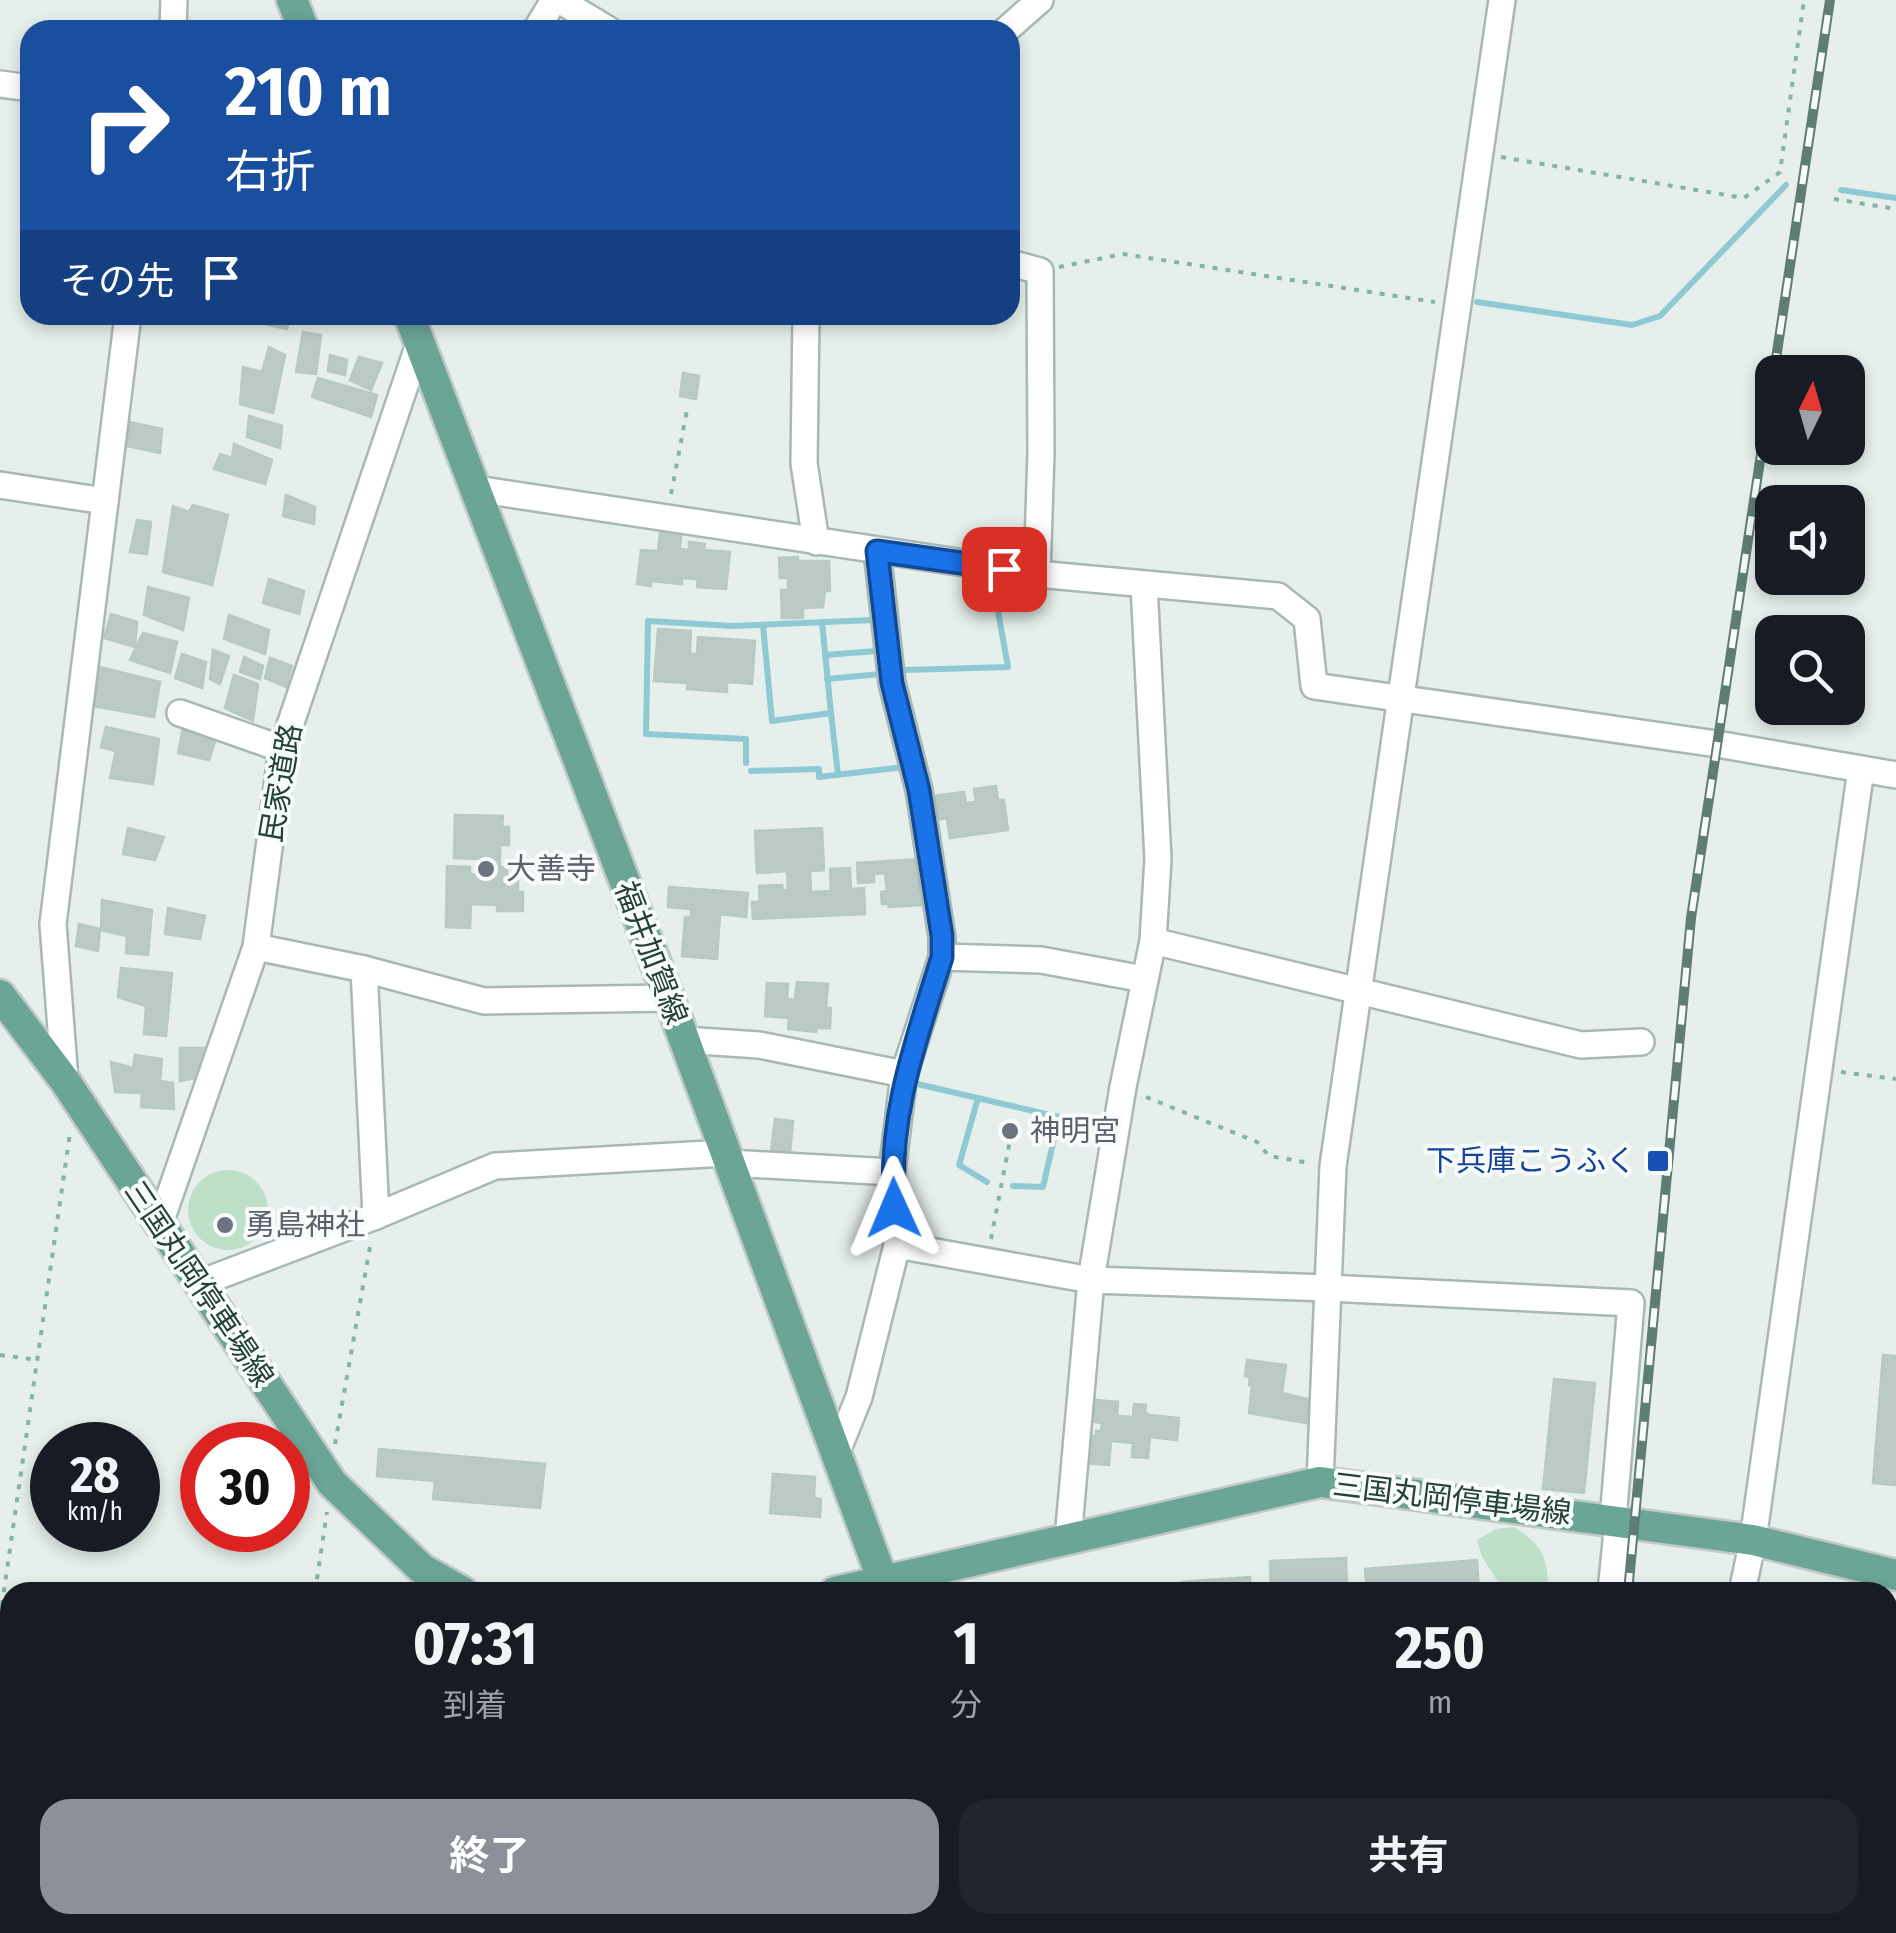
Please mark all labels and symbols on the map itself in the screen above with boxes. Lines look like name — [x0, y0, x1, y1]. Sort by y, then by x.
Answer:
north arrow — [1755, 355, 1865, 465]
pin — [962, 527, 1047, 612]
street label: 民家道路 — [253, 721, 309, 845]
place label: 大善寺 — [506, 851, 596, 887]
marker: 大善寺 — [475, 858, 497, 880]
street label: 福井加賀線 — [607, 877, 695, 1029]
place label: 神明宮 — [1030, 1113, 1120, 1149]
marker: 神明宮 — [999, 1120, 1021, 1142]
place label: 下兵庫こうふく — [1426, 1143, 1636, 1179]
marker: 下兵庫こうふく — [1645, 1148, 1671, 1174]
position arrow — [842, 1156, 946, 1260]
street label: 三国丸岡停車場線 — [117, 1174, 281, 1394]
place label: 勇島神社 — [245, 1207, 365, 1243]
marker: 勇島神社 — [214, 1214, 236, 1236]
speed limit sign: 30 — [180, 1422, 310, 1552]
street label: 三国丸岡停車場線 — [1331, 1467, 1573, 1531]

